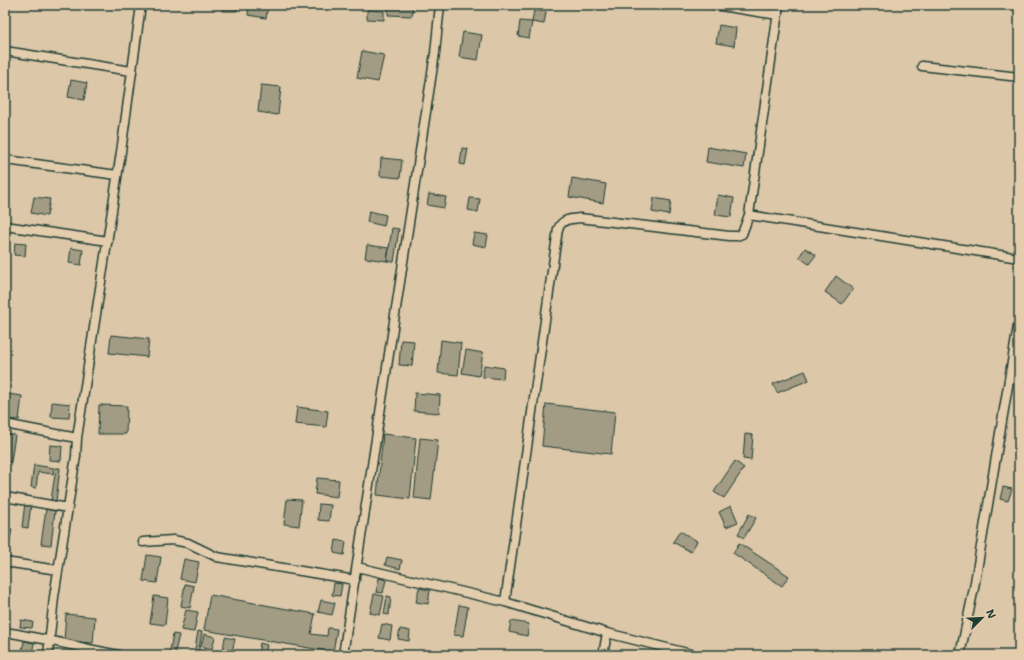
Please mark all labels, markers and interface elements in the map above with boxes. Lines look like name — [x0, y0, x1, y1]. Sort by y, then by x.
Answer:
north arrow — [962, 598, 1002, 638]
text: N — [982, 607, 999, 621]

